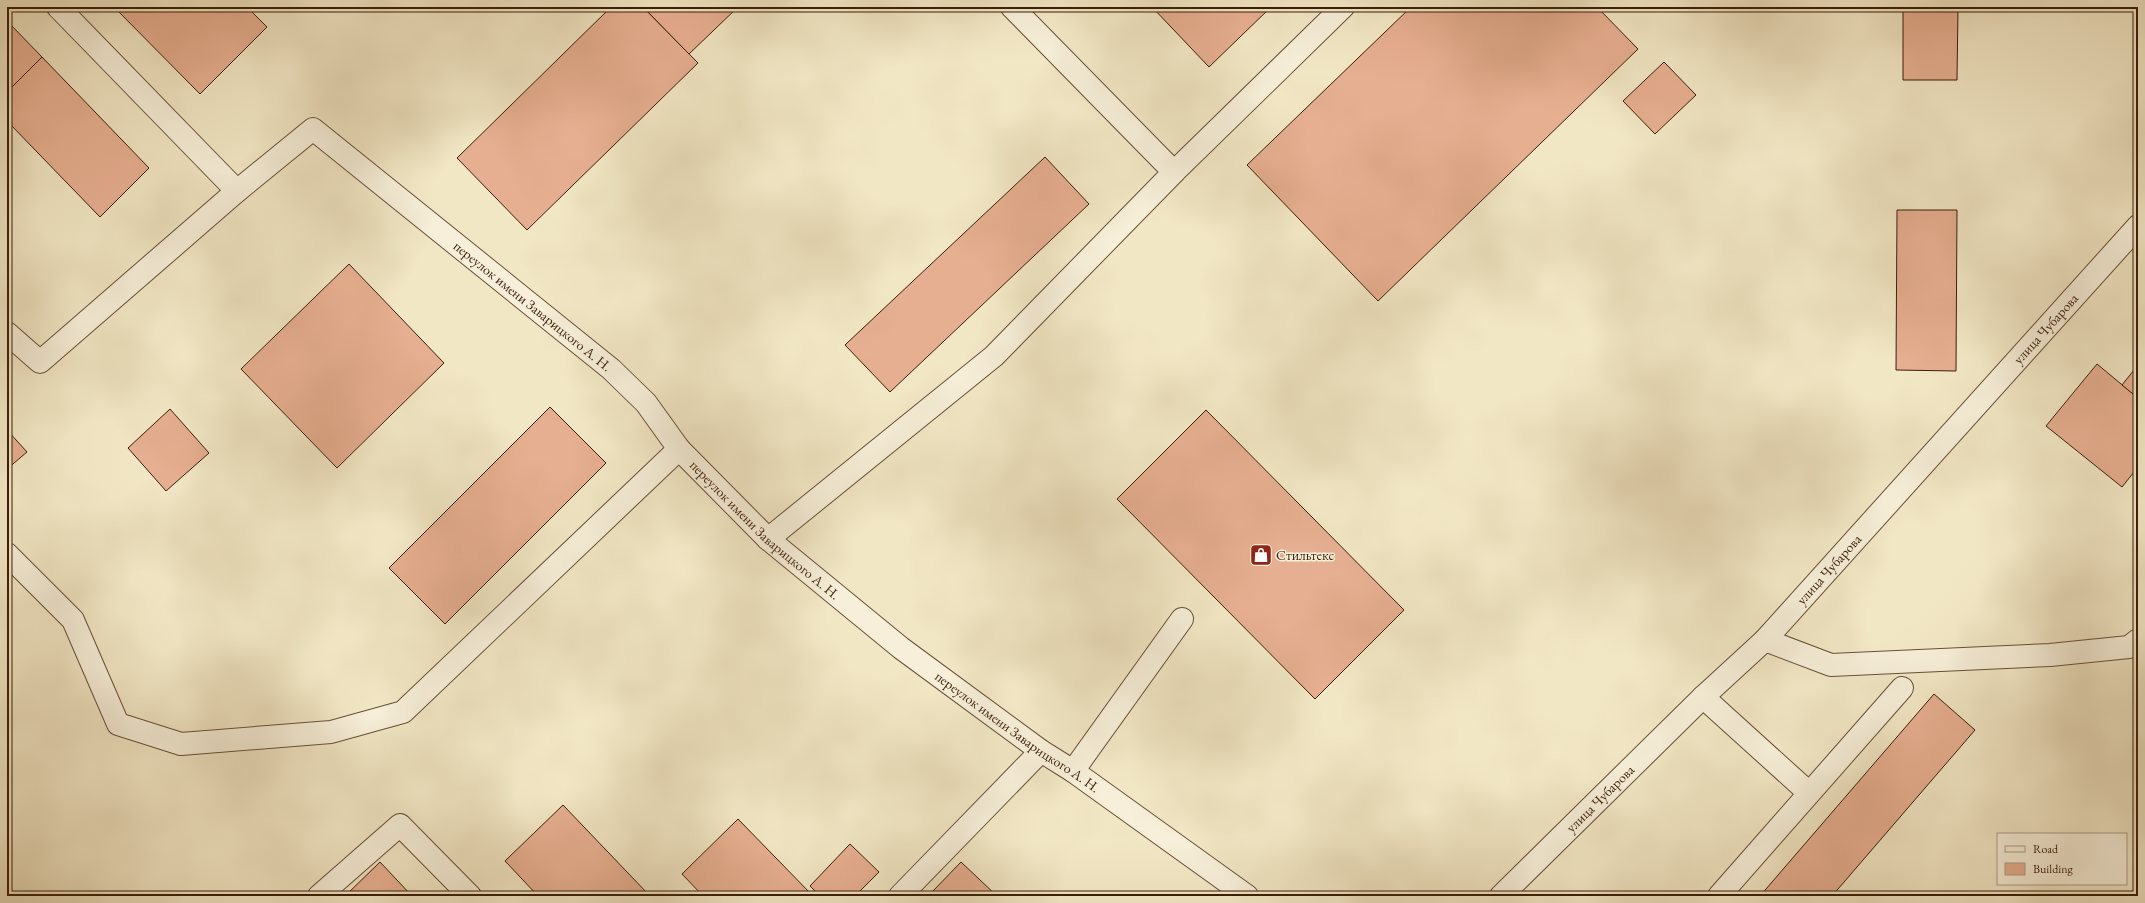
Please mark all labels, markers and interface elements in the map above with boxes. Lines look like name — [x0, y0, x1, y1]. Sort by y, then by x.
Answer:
street label: переулок имени Заварицкого А. Н. — [450, 237, 615, 375]
street label: улица Чубарова — [2009, 289, 2082, 368]
street label: переулок имени Заварицкого А. Н. — [686, 456, 844, 603]
street label: улица Чубарова — [1792, 530, 1865, 608]
shop icon: Стильтекс — [1248, 542, 1274, 568]
place label: Стильтекс — [1276, 546, 1334, 564]
street label: переулок имени Заварицкого А. Н. — [932, 667, 1103, 796]
street label: улица Чубарова — [1562, 761, 1638, 836]
legend — [1997, 833, 2127, 885]
text: Road — [2033, 841, 2059, 857]
text: Building — [2033, 861, 2074, 877]

